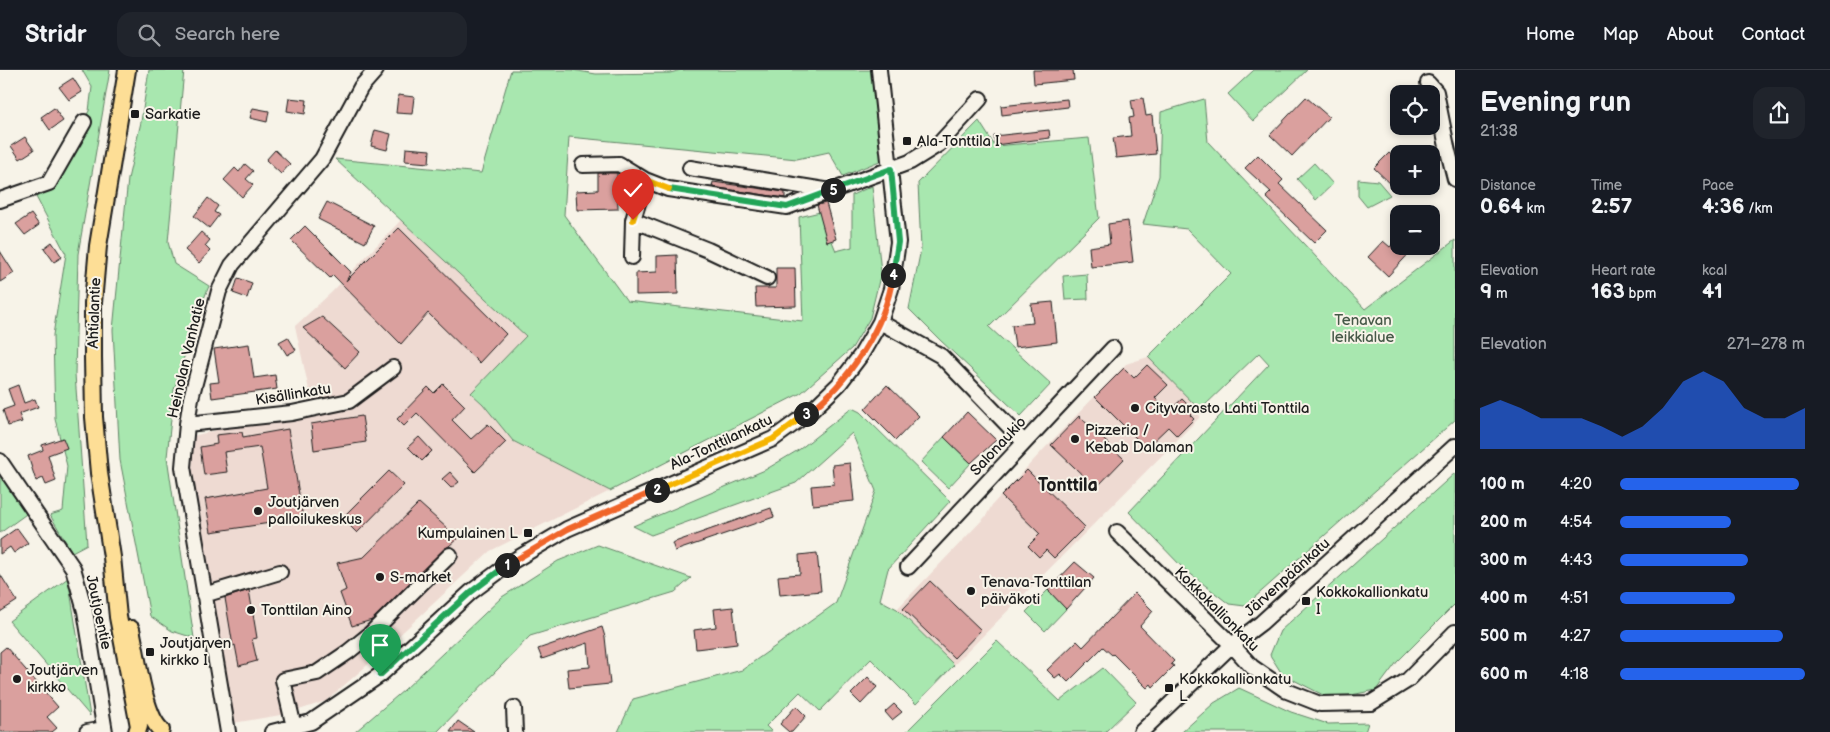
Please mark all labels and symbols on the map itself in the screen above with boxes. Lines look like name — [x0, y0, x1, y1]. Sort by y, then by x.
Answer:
place label: Sarkatie — [145, 105, 201, 124]
marker: Sarkatie — [129, 108, 141, 120]
place label: Ala-Tonttila I — [917, 132, 1000, 151]
marker: Ala-Tonttila I — [901, 135, 913, 147]
pin — [612, 169, 654, 220]
pin: 5 — [820, 178, 846, 202]
pin: 4 — [880, 262, 906, 288]
street label: Ahtialantie — [84, 277, 105, 349]
street label: Heinolan Vanhatie — [163, 296, 210, 420]
park label: Tenavan leikkialue — [1332, 311, 1395, 347]
street label: Kisällinkatu — [254, 379, 332, 410]
place label: Cityvarasto Lahti Tonttila — [1145, 399, 1310, 418]
pin: 3 — [794, 402, 818, 426]
marker: Cityvarasto Lahti Tonttila — [1129, 402, 1141, 414]
street label: Ala-Tonttilankatu — [667, 410, 776, 475]
street label: Salonaukio — [966, 413, 1031, 480]
place label: Pizzeria / Kebab Dalaman — [1085, 421, 1193, 457]
marker: Pizzeria / Kebab Dalaman — [1069, 433, 1081, 445]
district label: Tonttila — [1038, 475, 1098, 496]
pin: 2 — [644, 478, 670, 502]
place label: Joutjärven palloilukeskus — [268, 493, 363, 529]
marker: Joutjärven palloilukeskus — [252, 505, 264, 517]
place label: Kumpulainen L — [417, 524, 518, 543]
marker: Kumpulainen L — [522, 527, 534, 539]
street label: Järvenpäänkatu — [1241, 534, 1334, 621]
pin: 1 — [494, 552, 520, 578]
street label: Kokkokallionkatu — [1170, 563, 1263, 656]
place label: S-market — [390, 568, 452, 587]
marker: S-market — [374, 571, 386, 583]
street label: Joutjoentie — [81, 573, 116, 651]
place label: Tenava-Tonttilan päiväkoti — [981, 573, 1091, 609]
place label: Kokkokallionkatu I — [1316, 583, 1428, 619]
marker: Tenava-Tonttilan päiväkoti — [965, 585, 977, 597]
marker: Kokkokallionkatu I — [1300, 595, 1312, 607]
place label: Tonttilan Aino — [261, 601, 352, 620]
marker: Tonttilan Aino — [245, 604, 257, 616]
pin — [359, 624, 401, 675]
place label: Joutjärven kirkko I — [160, 634, 231, 670]
marker: Joutjärven kirkko I — [144, 646, 156, 658]
place label: Joutjärven kirkko — [27, 661, 98, 697]
place label: Kokkokallionkatu L — [1179, 670, 1291, 706]
marker: Joutjärven kirkko — [11, 673, 23, 685]
marker: Kokkokallionkatu L — [1163, 682, 1175, 694]

